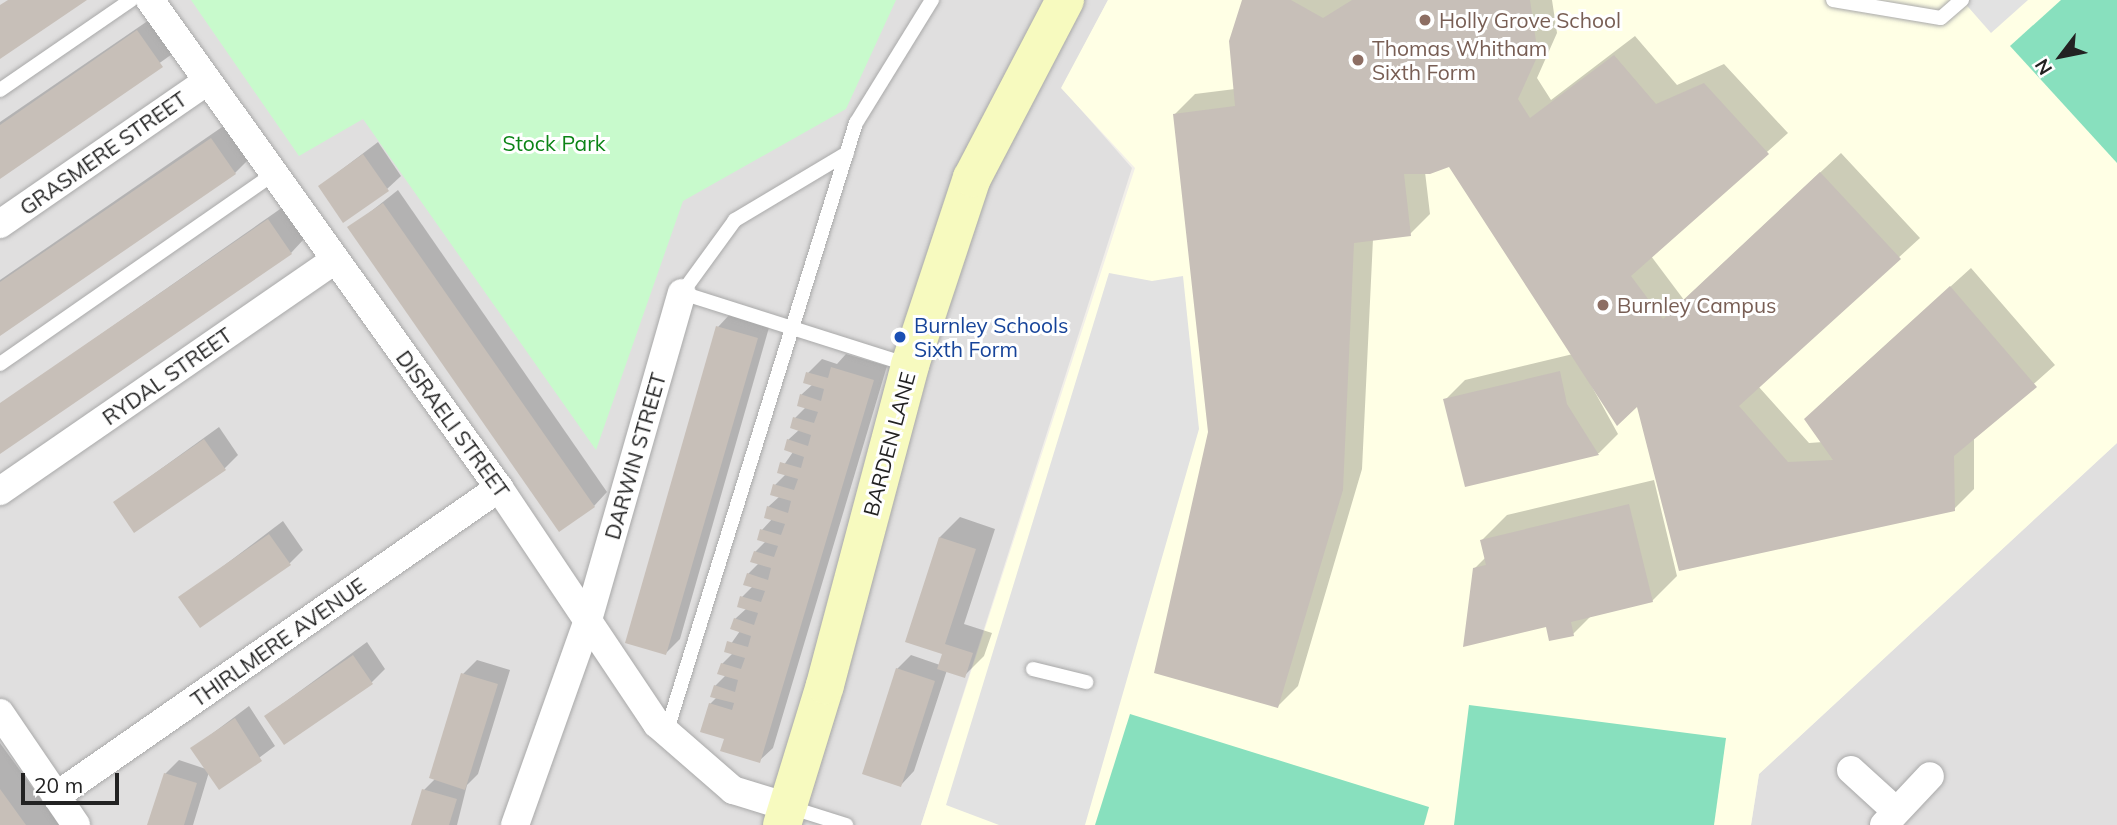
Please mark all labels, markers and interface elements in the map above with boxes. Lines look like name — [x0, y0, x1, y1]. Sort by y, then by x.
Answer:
place label: Holly Grove School — [1439, 7, 1621, 33]
marker: Holly Grove School — [1417, 12, 1433, 28]
north arrow — [2026, 21, 2096, 91]
place label: Thomas Whitham Sixth Form — [1372, 35, 1547, 85]
marker: Thomas Whitham Sixth Form — [1350, 52, 1366, 68]
text: N — [2029, 55, 2057, 80]
street label: GRASMERE STREET — [15, 86, 191, 220]
park label: Stock Park — [502, 130, 606, 156]
place label: Burnley Campus — [1617, 292, 1776, 318]
marker: Burnley Campus — [1595, 297, 1611, 313]
place label: Burnley Schools Sixth Form — [914, 312, 1068, 362]
street label: RYDAL STREET — [97, 322, 237, 430]
marker: Burnley Schools Sixth Form — [892, 329, 908, 345]
street label: DISRAELI STREET — [391, 346, 515, 502]
street label: BARDEN LANE — [858, 369, 920, 519]
street label: DARWIN STREET — [599, 370, 671, 542]
street label: THIRLMERE AVENUE — [186, 572, 370, 712]
scale bar — [24, 758, 122, 802]
text: 20 m — [34, 772, 83, 798]

